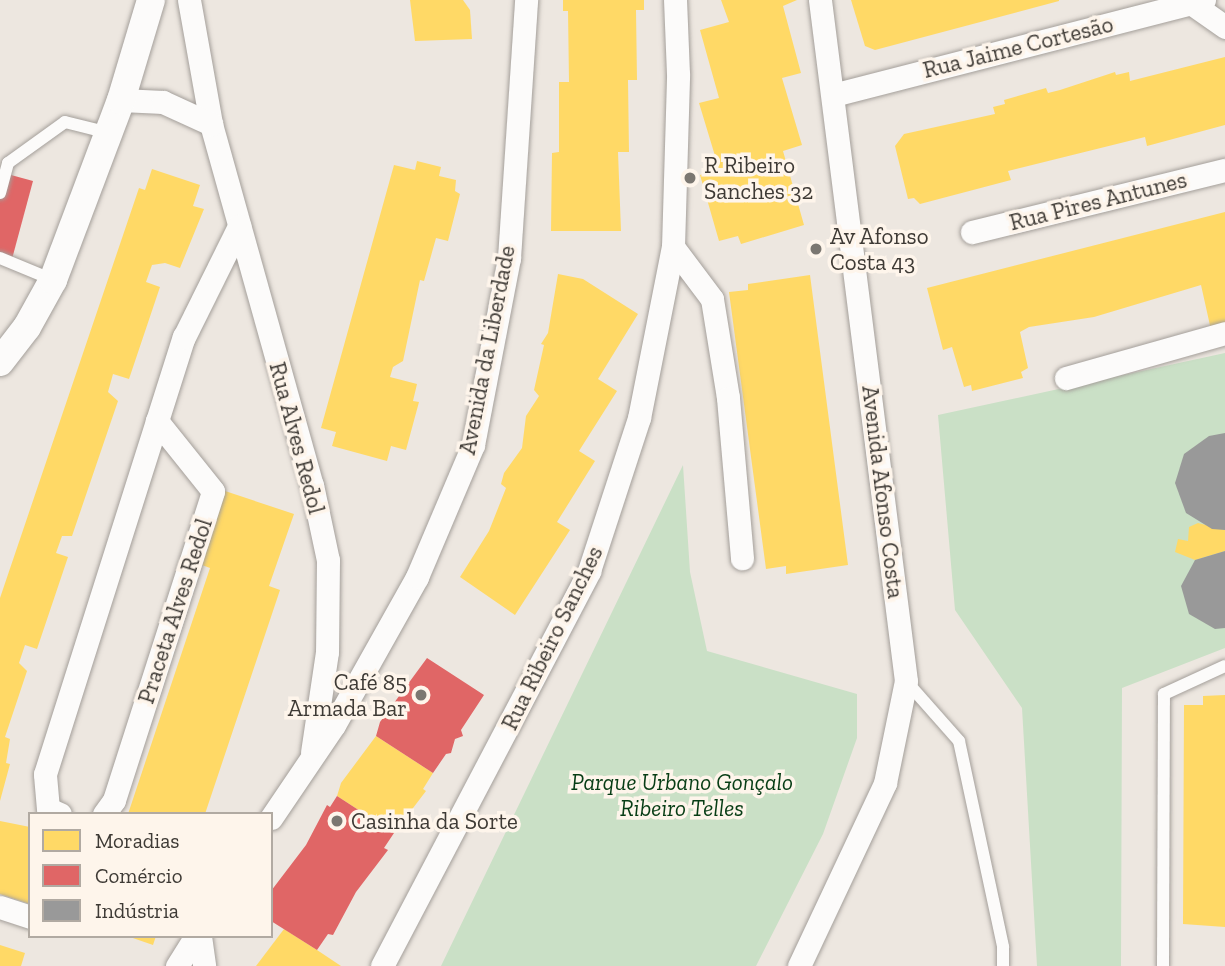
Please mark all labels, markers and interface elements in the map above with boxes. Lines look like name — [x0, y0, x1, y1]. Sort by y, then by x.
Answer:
street label: Rua Jaime Cortesão — [920, 10, 1116, 84]
place label: R Ribeiro Sanches 32 — [704, 151, 813, 205]
street label: Rua Pires Antunes — [1006, 166, 1190, 236]
marker: R Ribeiro Sanches 32 — [682, 170, 698, 186]
place label: Av Afonso Costa 43 — [830, 222, 930, 276]
marker: Av Afonso Costa 43 — [808, 241, 824, 257]
street label: Avenida da Liberdade — [453, 243, 521, 457]
street label: Rua Alves Redol — [263, 359, 331, 517]
street label: Avenida Afonso Costa — [856, 384, 910, 600]
street label: Praceta Alves Redol — [132, 515, 218, 707]
street label: Rua Ribeiro Sanches — [495, 542, 609, 734]
place label: Café 85 Armada Bar — [288, 668, 407, 722]
marker: Café 85 Armada Bar — [413, 687, 429, 703]
park label: Parque Urbano Gonçalo Ribeiro Telles — [571, 768, 793, 822]
place label: Casinha da Sorte — [351, 807, 518, 835]
legend — [28, 812, 273, 938]
marker: Casinha da Sorte — [329, 813, 345, 829]
text: Moradias — [95, 828, 180, 853]
text: Comércio — [95, 863, 183, 888]
text: Indústria — [95, 898, 179, 923]

